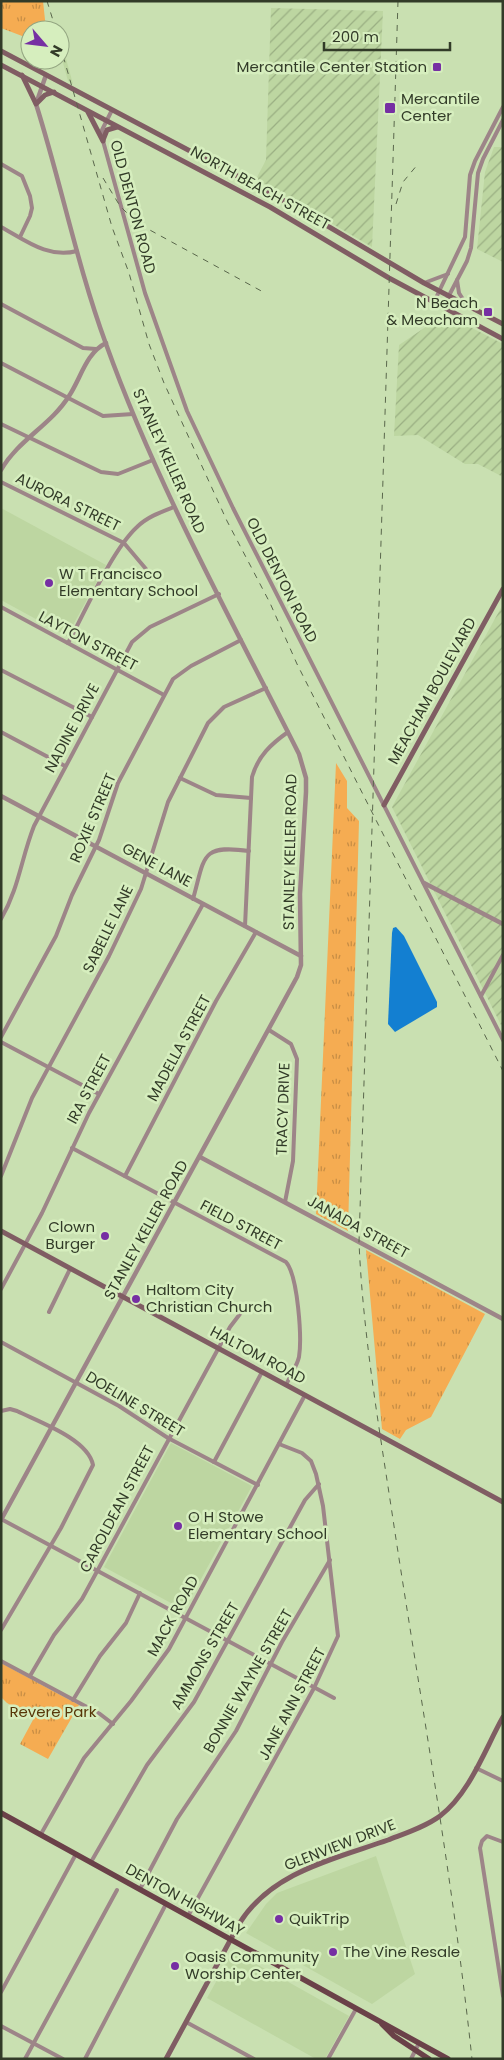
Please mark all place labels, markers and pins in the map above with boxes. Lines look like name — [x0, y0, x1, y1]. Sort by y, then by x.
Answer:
place label: Mercantile Center Station — [237, 56, 427, 77]
marker: Mercantile Center Station — [431, 61, 443, 73]
place label: Mercantile Center — [401, 88, 480, 126]
marker: Mercantile Center — [383, 101, 397, 115]
place label: N Beach & Meacham — [386, 292, 478, 330]
marker: N Beach & Meacham — [482, 306, 494, 318]
place label: W T Francisco Elementary School — [59, 563, 198, 601]
marker: W T Francisco Elementary School — [43, 577, 55, 589]
place label: Clown Burger — [46, 1216, 95, 1254]
marker: Clown Burger — [99, 1230, 111, 1242]
place label: Haltom City Christian Church — [146, 1279, 272, 1317]
marker: Haltom City Christian Church — [130, 1293, 142, 1305]
place label: O H Stowe Elementary School — [188, 1506, 327, 1544]
marker: O H Stowe Elementary School — [172, 1520, 184, 1532]
place label: QuikTrip — [289, 1908, 349, 1929]
marker: QuikTrip — [273, 1913, 285, 1925]
place label: The Vine Resale — [343, 1941, 460, 1962]
place label: Oasis Community Worship Center — [185, 1946, 320, 1984]
marker: The Vine Resale — [327, 1946, 339, 1958]
marker: Oasis Community Worship Center — [169, 1960, 181, 1972]

